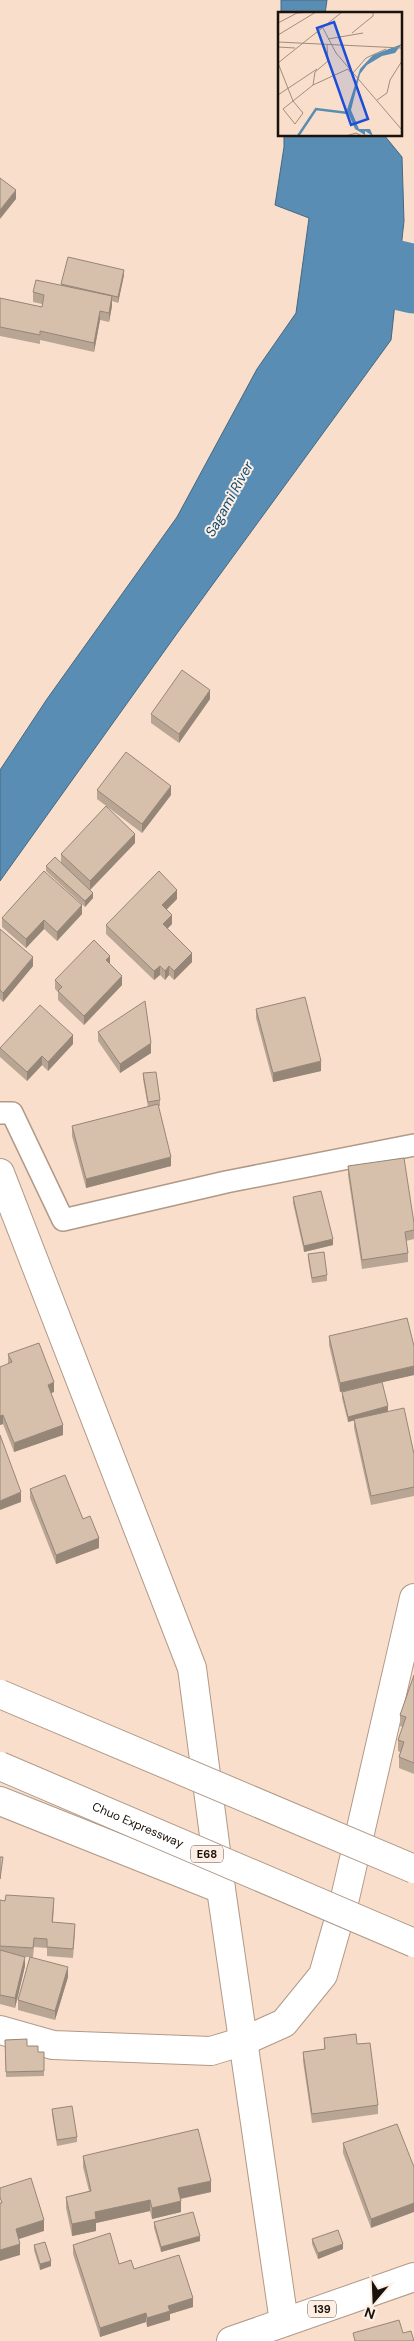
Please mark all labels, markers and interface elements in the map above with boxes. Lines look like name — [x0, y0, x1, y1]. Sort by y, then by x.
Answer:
inset map — [278, 12, 402, 136]
water label: Sagami River — [201, 458, 257, 540]
street label: Chuo Expressway — [90, 1798, 186, 1852]
road number: E68 — [191, 1846, 223, 1862]
north arrow — [349, 2276, 399, 2326]
road number: 139 — [308, 2300, 336, 2318]
text: N — [362, 2303, 378, 2323]

